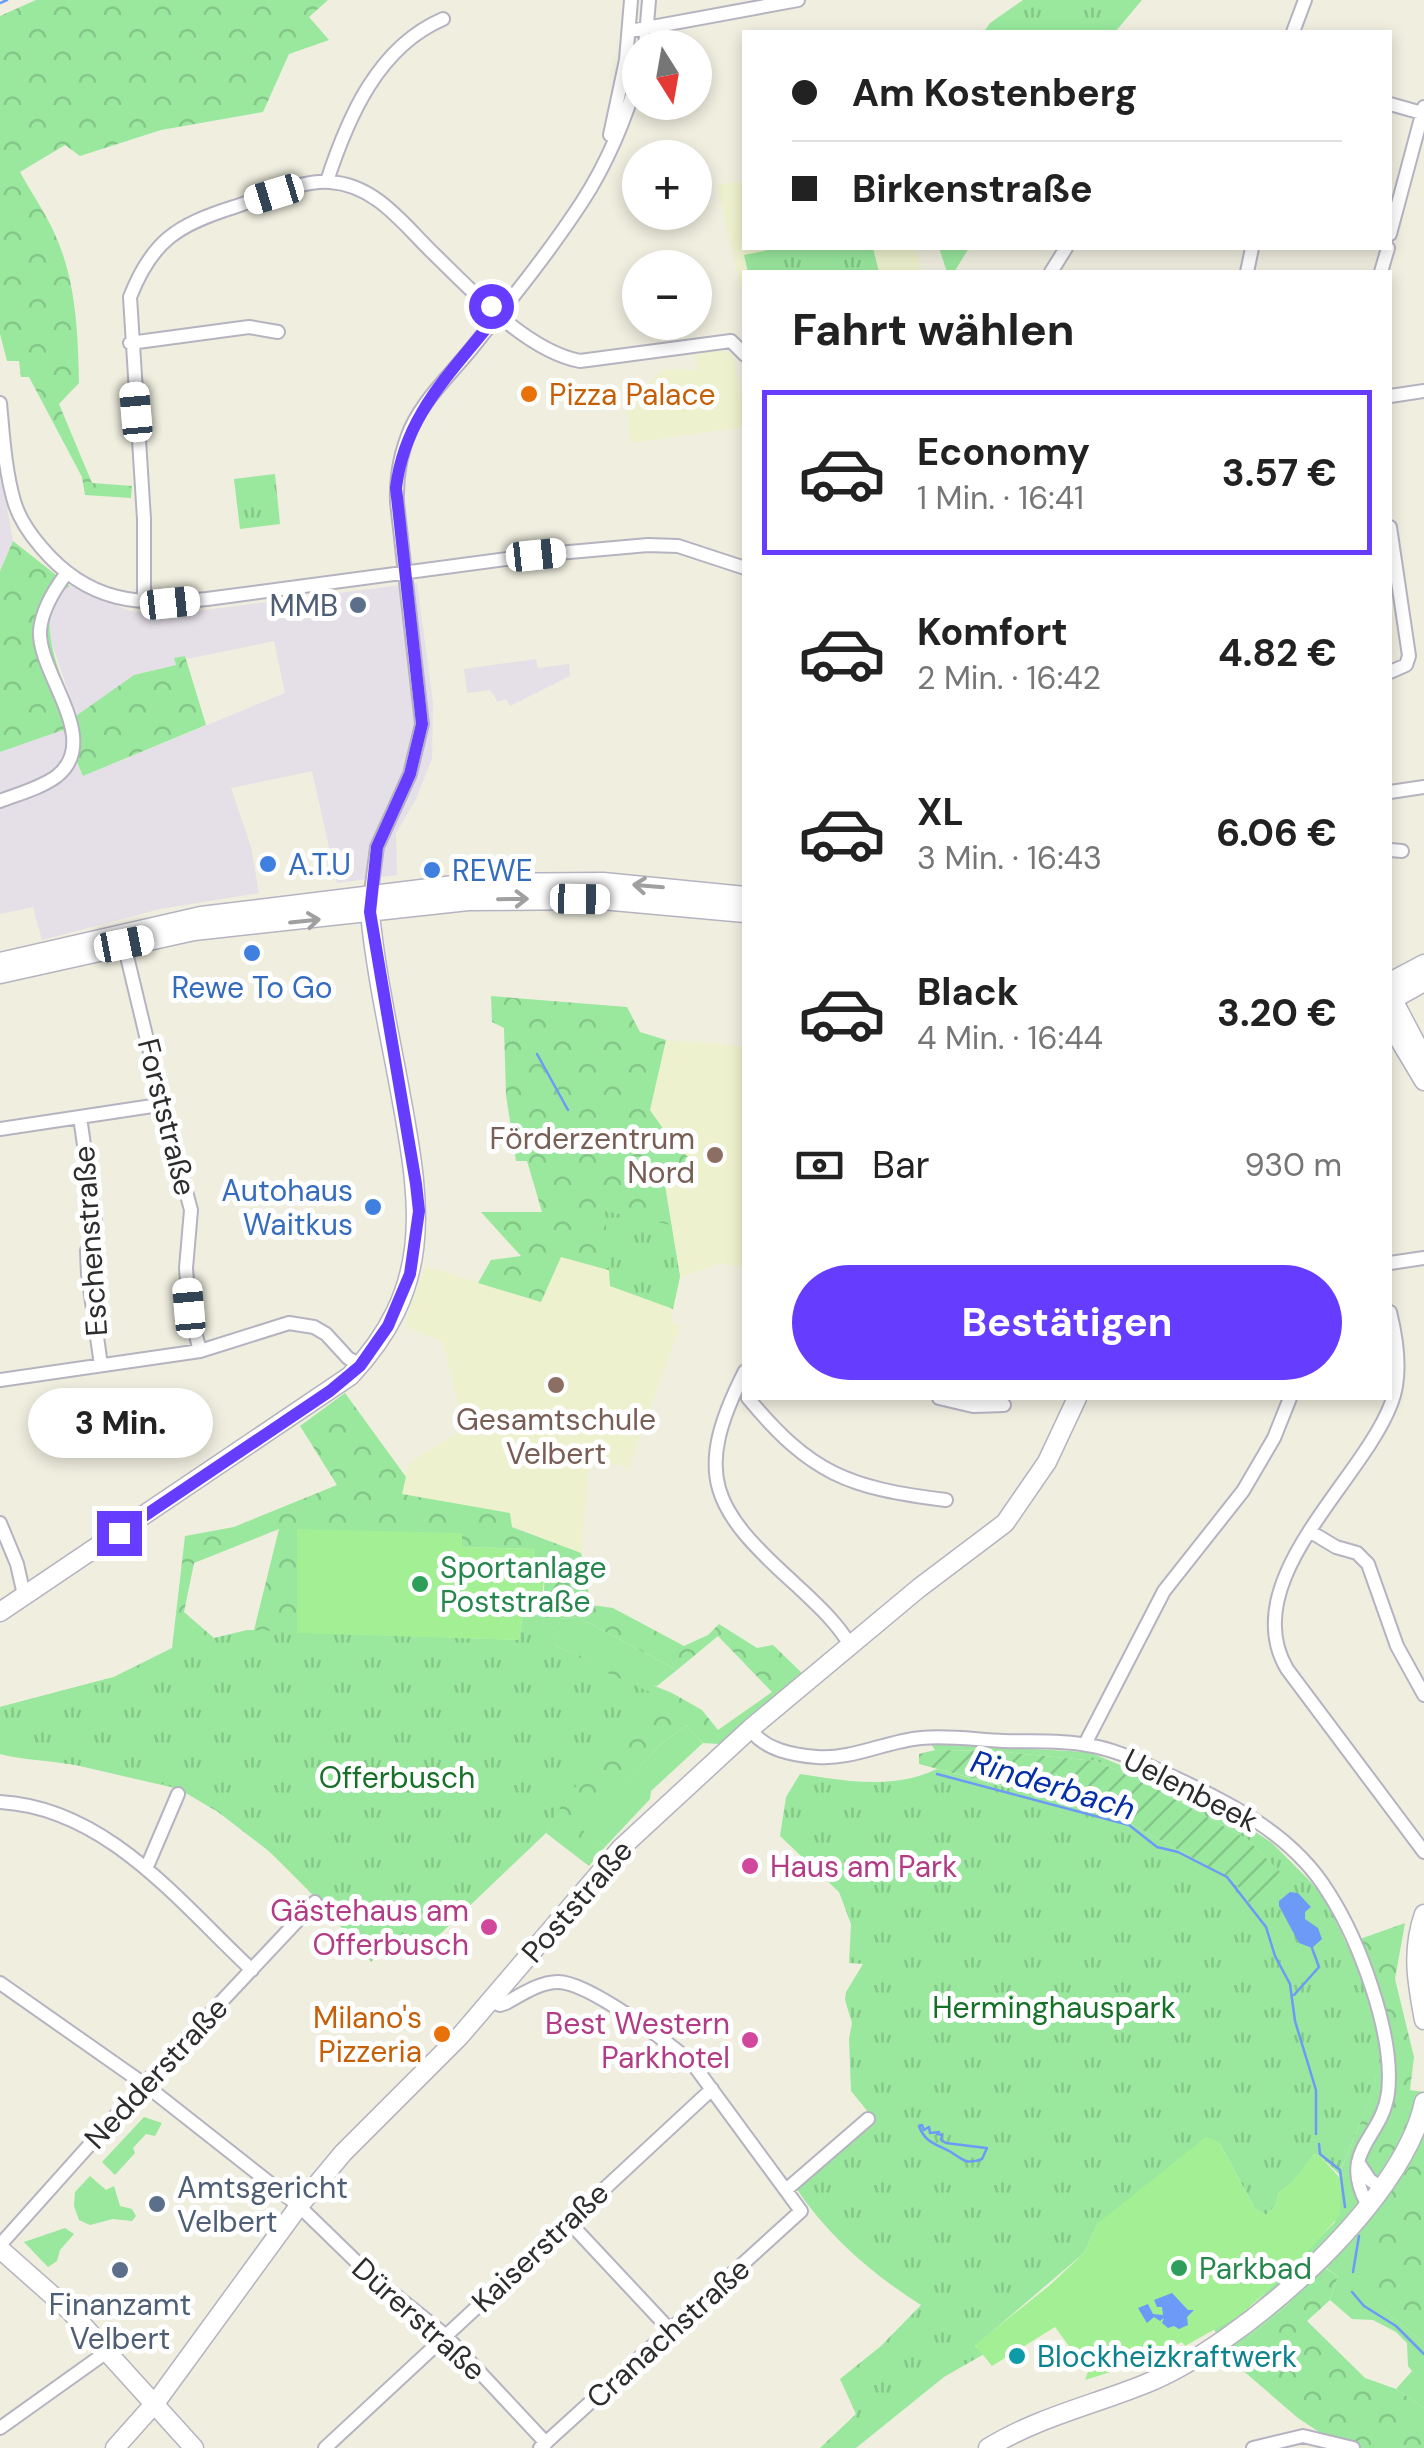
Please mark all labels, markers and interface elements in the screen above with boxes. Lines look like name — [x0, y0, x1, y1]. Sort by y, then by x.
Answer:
north arrow — [622, 30, 712, 120]
map controls — [622, 30, 712, 340]
text: Am Kostenberg — [852, 68, 1137, 118]
button: + — [622, 140, 712, 230]
text: Birkenstraße — [852, 164, 1093, 214]
car — [241, 171, 307, 217]
button: − — [622, 250, 712, 340]
route start — [469, 284, 514, 329]
text: Fahrt wählen — [792, 300, 1074, 359]
place label: Pizza Palace — [549, 375, 716, 414]
car — [118, 381, 154, 443]
marker: Pizza Palace — [518, 383, 540, 405]
text: Economy — [917, 427, 1090, 477]
icon: car — [797, 428, 887, 518]
text: 3.57 € — [1222, 448, 1337, 498]
text: 1 Min. · 16:41 — [917, 477, 1084, 519]
car — [505, 537, 567, 573]
car — [139, 585, 201, 621]
place label: MMB — [269, 586, 338, 625]
marker: MMB — [347, 594, 369, 616]
text: Komfort — [917, 607, 1068, 657]
icon: car — [797, 608, 887, 698]
text: 4.82 € — [1218, 628, 1337, 678]
text: 2 Min. · 16:42 — [917, 657, 1101, 699]
text: XL — [917, 787, 964, 837]
icon: car — [797, 788, 887, 878]
text: 6.06 € — [1216, 808, 1337, 858]
text: 3 Min. · 16:43 — [917, 837, 1102, 879]
place label: A.T.U — [288, 845, 351, 884]
place label: REWE — [452, 851, 533, 890]
marker: A.T.U — [257, 853, 279, 875]
marker: REWE — [421, 859, 443, 881]
one-way arrow — [632, 876, 665, 895]
car — [550, 883, 610, 915]
one-way arrow — [496, 890, 528, 909]
one-way arrow — [289, 911, 321, 930]
car — [92, 924, 156, 964]
marker: Rewe To Go — [241, 942, 263, 964]
text: Black — [917, 967, 1019, 1017]
place label: Rewe To Go — [171, 968, 333, 1007]
icon: car — [797, 968, 887, 1058]
text: 3.20 € — [1217, 988, 1337, 1038]
text: 4 Min. · 16:44 — [917, 1017, 1103, 1059]
street label: Forststraße — [129, 1034, 205, 1200]
place label: Förderzentrum Nord — [490, 1119, 695, 1192]
icon: cash — [792, 1138, 847, 1193]
text: Bar — [872, 1140, 930, 1190]
marker: Förderzentrum Nord — [704, 1144, 726, 1166]
text: 930 m — [1245, 1144, 1342, 1186]
street label: Eschenstraße — [64, 1145, 116, 1337]
place label: Autohaus Waitkus — [221, 1171, 353, 1244]
marker: Autohaus Waitkus — [362, 1196, 384, 1218]
button: Bestätigen — [792, 1265, 1342, 1380]
car — [171, 1277, 207, 1339]
marker: Gesamtschule Velbert — [545, 1374, 567, 1396]
callout: 3 Min. — [27, 1388, 212, 1458]
place label: Gesamtschule Velbert — [456, 1400, 656, 1473]
text: 3 Min. — [75, 1402, 166, 1444]
route end — [97, 1511, 142, 1556]
place label: Sportanlage Poststraße — [440, 1548, 607, 1621]
marker: Sportanlage Poststraße — [409, 1573, 431, 1595]
water label: Rinderbach — [966, 1740, 1140, 1830]
street label: Uelenbeek — [1117, 1740, 1265, 1840]
park label: Offerbusch — [319, 1758, 475, 1797]
street label: Poststraße — [513, 1831, 641, 1971]
place label: Haus am Park — [770, 1847, 957, 1886]
marker: Haus am Park — [739, 1855, 761, 1877]
place label: Gästehaus am Offerbusch — [270, 1891, 469, 1964]
marker: Gästehaus am Offerbusch — [478, 1916, 500, 1938]
park label: Herminghauspark — [932, 1988, 1176, 2027]
street label: Nedderstraße — [76, 1989, 236, 2157]
place label: Milano's Pizzeria — [313, 1998, 422, 2071]
place label: Best Western Parkhotel — [545, 2004, 730, 2077]
marker: Milano's Pizzeria — [431, 2023, 453, 2045]
marker: Best Western Parkhotel — [739, 2029, 761, 2051]
place label: Amtsgericht Velbert — [177, 2168, 348, 2241]
street label: Kaiserstraße — [463, 2174, 617, 2320]
marker: Amtsgericht Velbert — [146, 2193, 168, 2215]
street label: Dürerstraße — [344, 2249, 494, 2389]
street label: Cranachstraße — [578, 2249, 758, 2417]
place label: Parkbad — [1199, 2249, 1312, 2288]
marker: Parkbad — [1168, 2257, 1190, 2279]
marker: Finanzamt Velbert — [109, 2259, 131, 2281]
place label: Finanzamt Velbert — [49, 2285, 191, 2358]
place label: Blockheizkraftwerk — [1037, 2337, 1297, 2376]
marker: Blockheizkraftwerk — [1006, 2345, 1028, 2367]

